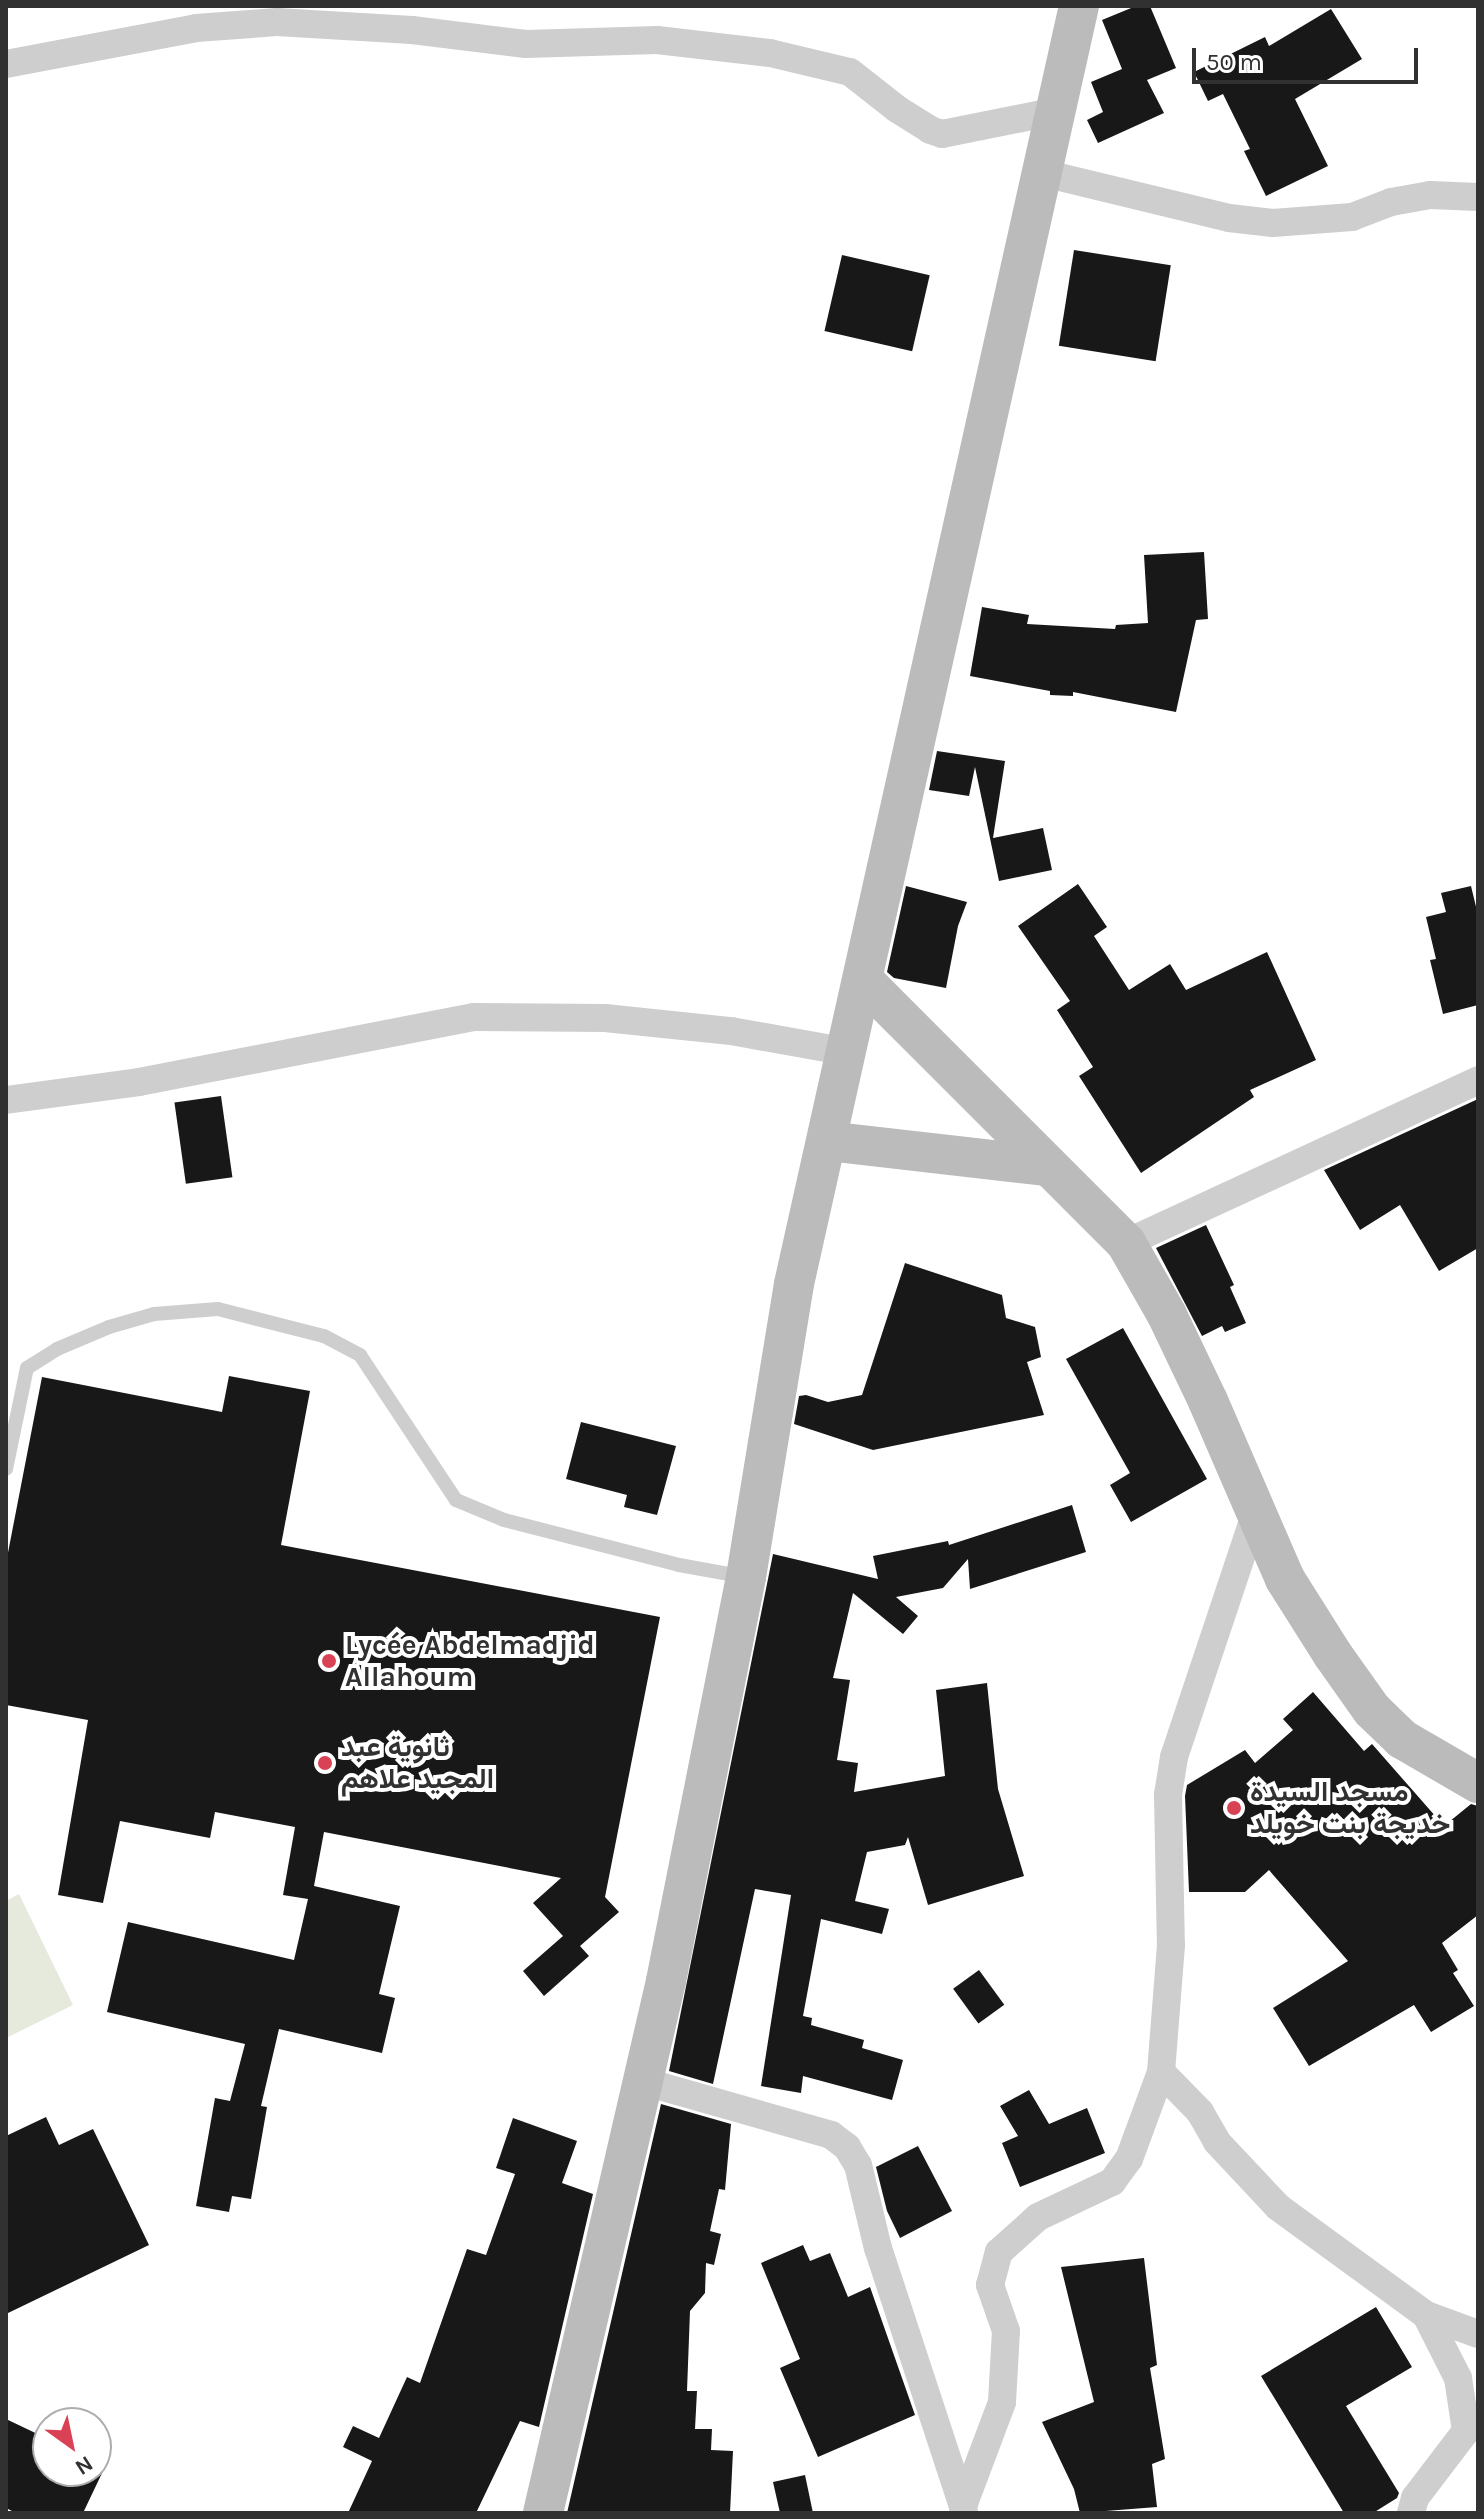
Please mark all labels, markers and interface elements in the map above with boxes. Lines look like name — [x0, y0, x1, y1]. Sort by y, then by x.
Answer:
scale bar — [1196, 32, 1422, 82]
text: 50 m — [1206, 48, 1262, 76]
place label: Lycée Abdelmadjid Allahoum — [345, 1628, 595, 1694]
marker: Lycée Abdelmadjid Allahoum — [320, 1652, 338, 1670]
place label: ثانوية عبد المجيد علاهم — [341, 1730, 494, 1796]
marker: ثانوية عبد المجيد علاهم — [316, 1754, 334, 1772]
place label: مسجد السيدة خديجة بنت خويلد — [1250, 1775, 1450, 1841]
marker: مسجد السيدة خديجة بنت خويلد — [1225, 1799, 1243, 1817]
north arrow — [32, 2407, 112, 2487]
text: N — [70, 2450, 98, 2481]

